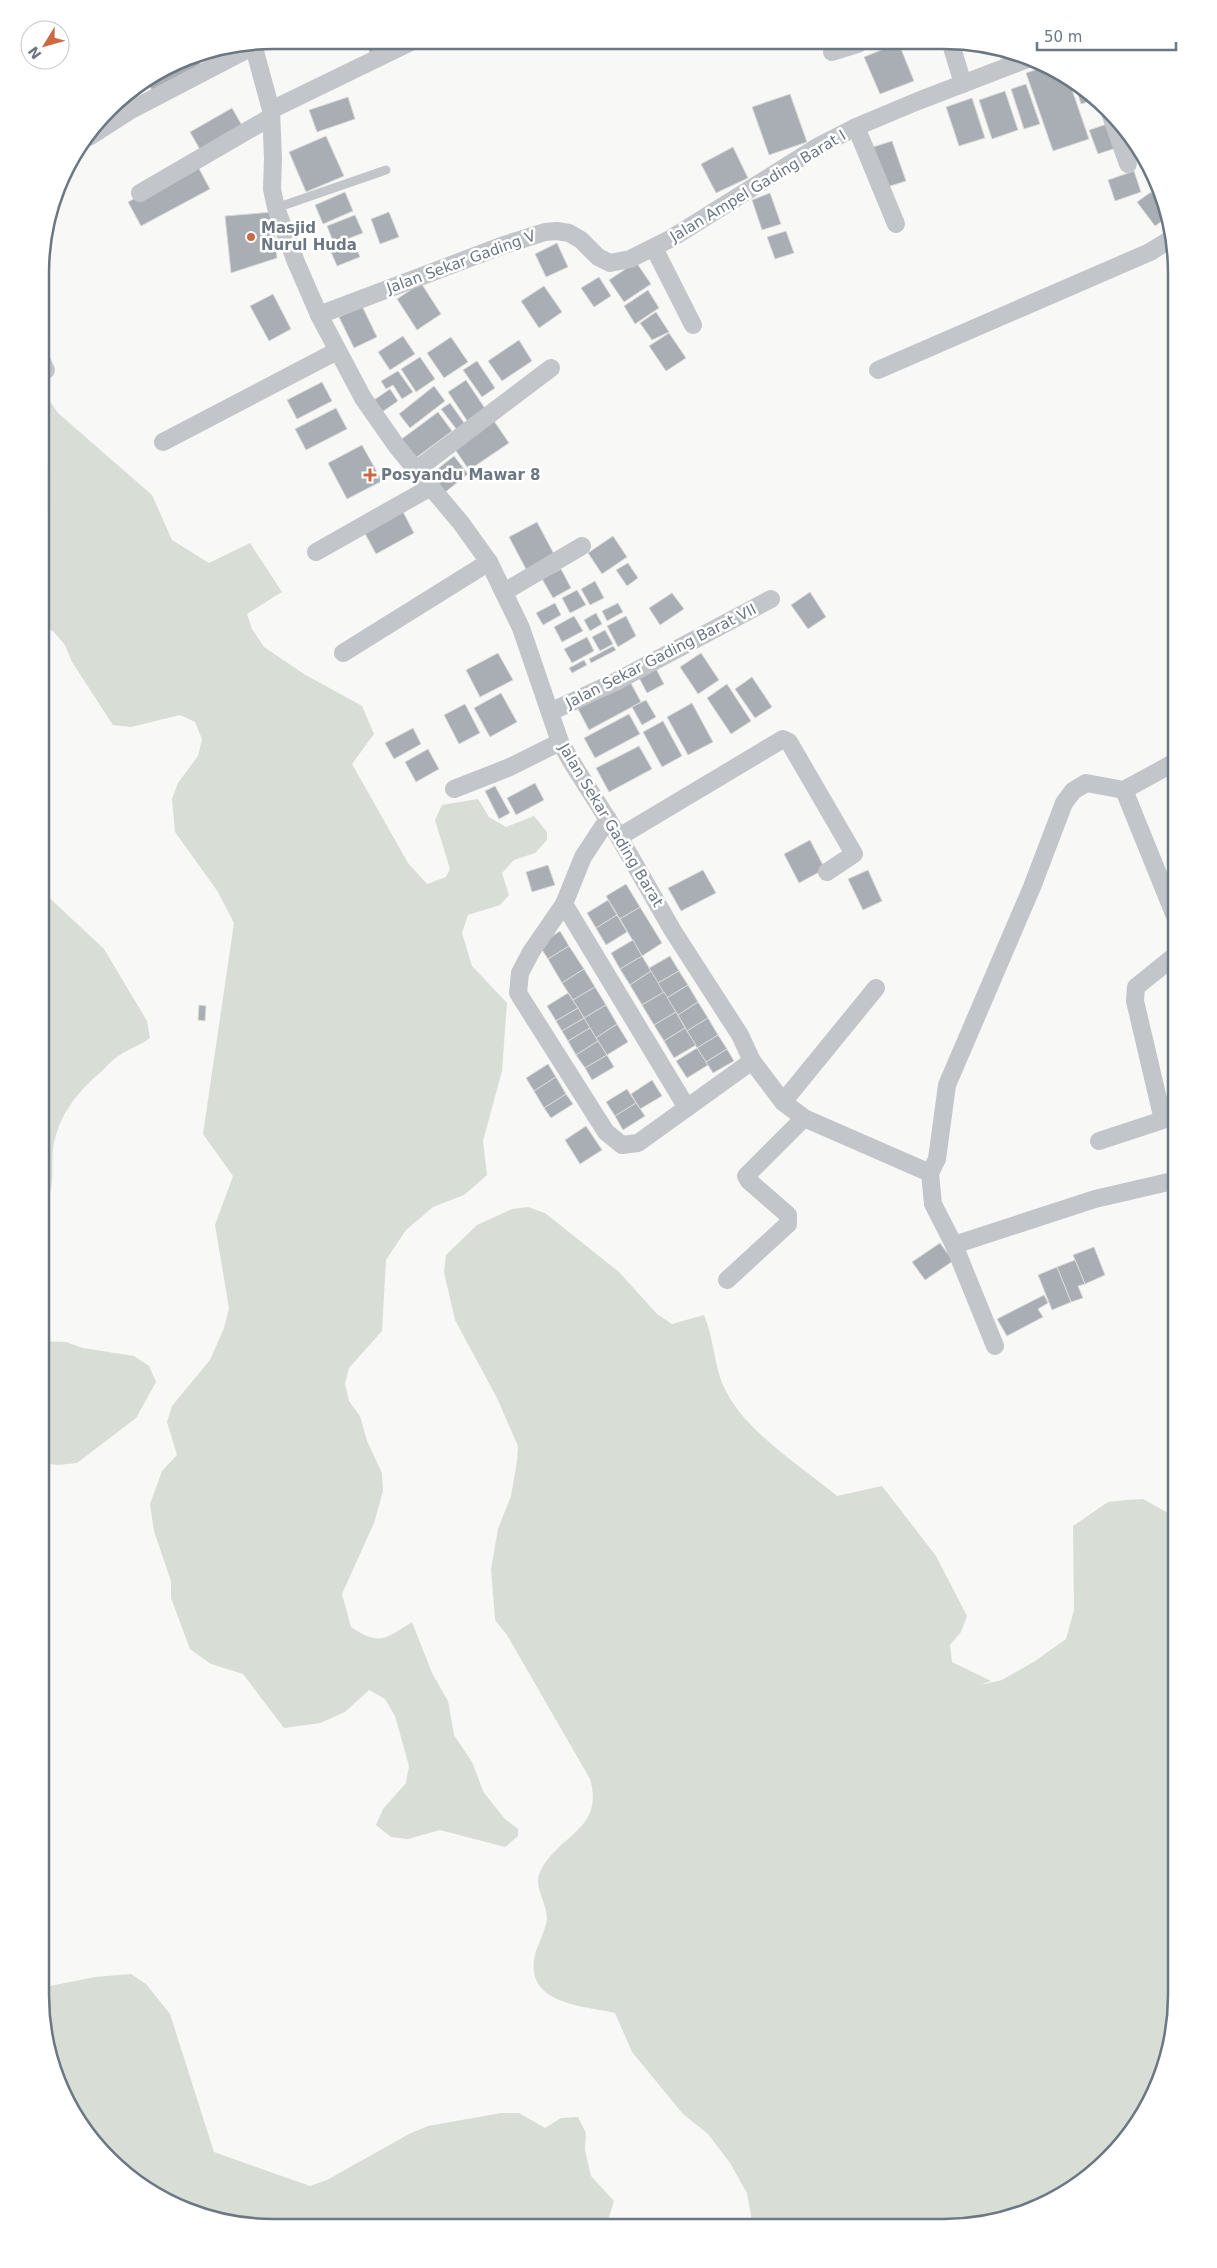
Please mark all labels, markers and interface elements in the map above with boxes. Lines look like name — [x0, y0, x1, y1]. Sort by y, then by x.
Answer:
north arrow — [20, 20, 70, 70]
scale bar — [1037, 20, 1176, 52]
text: 50 m — [1044, 28, 1082, 46]
text: N — [25, 43, 45, 62]
street label: Jalan Ampel Gading Barat I — [666, 126, 849, 246]
place label: Masjid Nurul Huda — [261, 219, 357, 254]
street label: Jalan Sekar Gading V — [383, 226, 539, 298]
marker: Masjid Nurul Huda — [245, 231, 257, 243]
place label: Posyandu Mawar 8 — [381, 466, 541, 484]
marker: Posyandu Mawar 8 — [363, 468, 377, 482]
street label: Jalan Sekar Gading Barat VII — [562, 600, 759, 712]
street label: Jalan Sekar Gading Barat — [554, 739, 667, 910]

